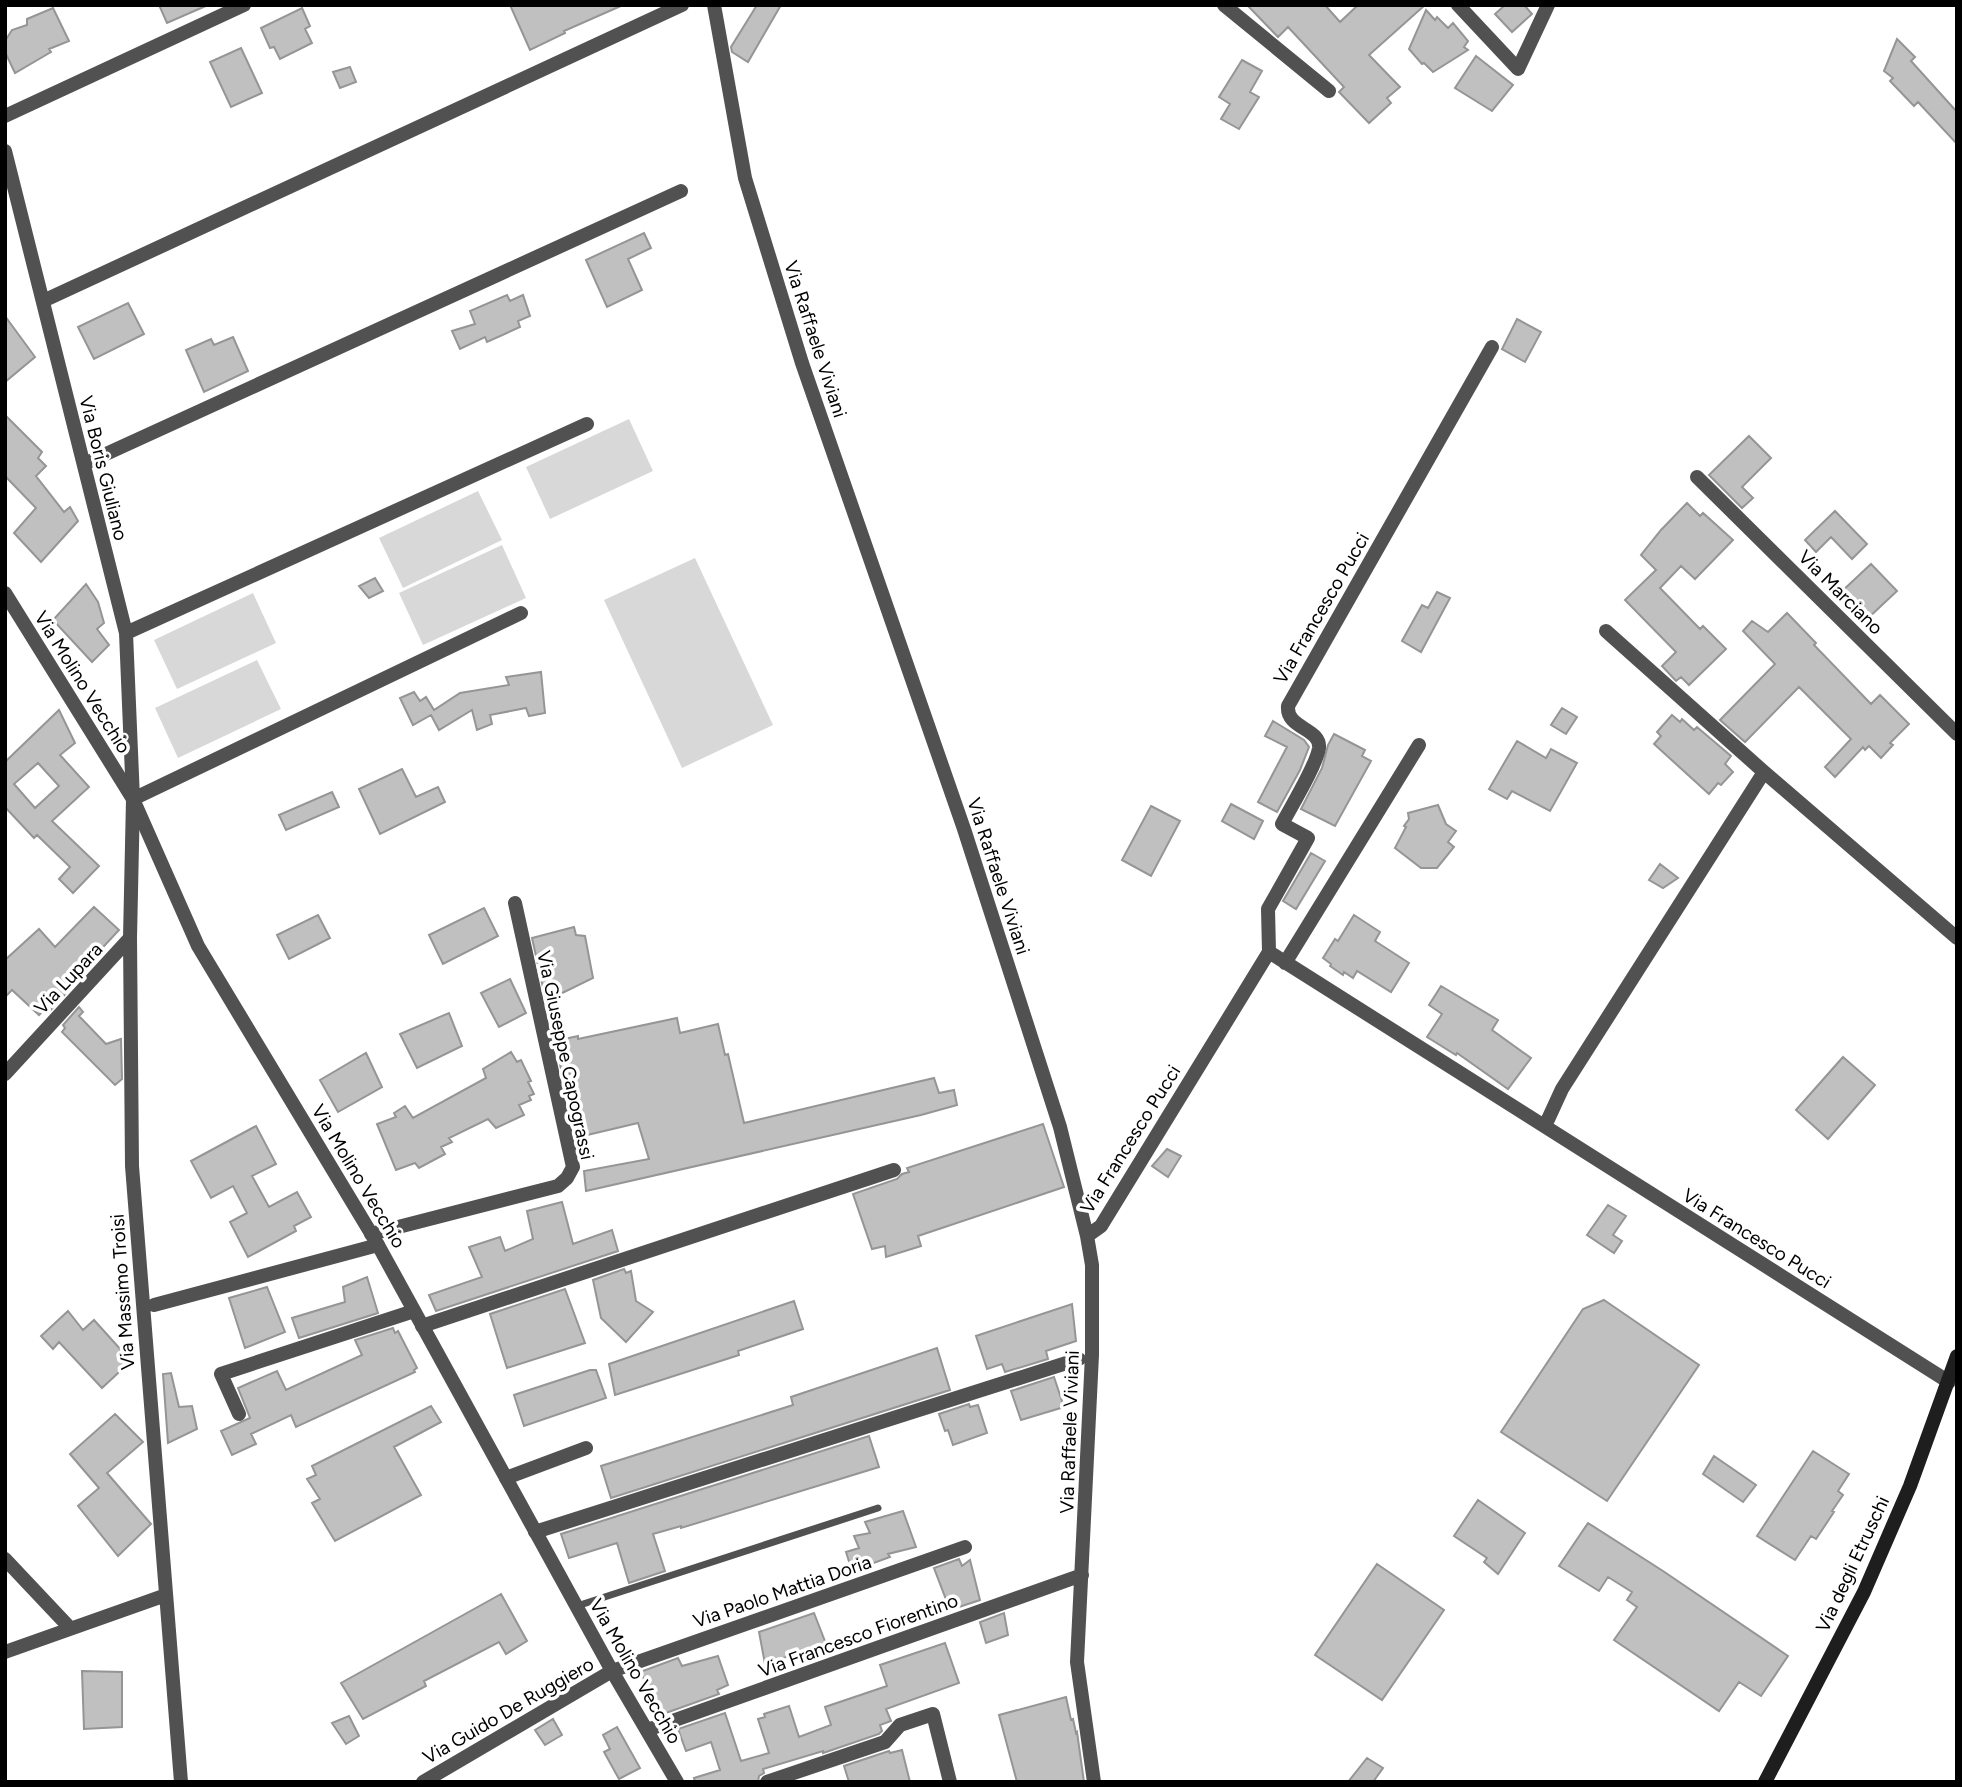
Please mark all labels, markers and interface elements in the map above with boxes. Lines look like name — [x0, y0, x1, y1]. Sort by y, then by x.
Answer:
street label: Via Raffaele Viviani — [779, 258, 852, 420]
street label: Via Boris Giuliano — [74, 393, 133, 543]
street label: Via Francesco Pucci — [1269, 529, 1374, 688]
street label: Via Marciano — [1794, 545, 1888, 639]
street label: Via Molino Vecchio — [30, 607, 136, 758]
street label: Via Raffaele Viviani — [962, 795, 1035, 957]
street label: Via Lupara — [29, 938, 107, 1019]
street label: Via Giuseppe Capograssi — [532, 948, 599, 1162]
street label: Via Francesco Pucci — [1075, 1061, 1185, 1218]
street label: Via Molino Vecchio — [307, 1100, 410, 1252]
street label: Via Francesco Pucci — [1678, 1183, 1835, 1293]
street label: Via Massimo Troisi — [106, 1213, 139, 1371]
street label: Via Raffaele Viviani — [1055, 1350, 1084, 1514]
street label: Via degli Etruschi — [1811, 1493, 1894, 1636]
street label: Via Paolo Mattia Doria — [690, 1550, 874, 1633]
street label: Via Francesco Fiorentino — [755, 1589, 961, 1682]
street label: Via Molino Vecchio — [585, 1595, 686, 1748]
street label: Via Guido De Ruggiero — [419, 1652, 598, 1769]

